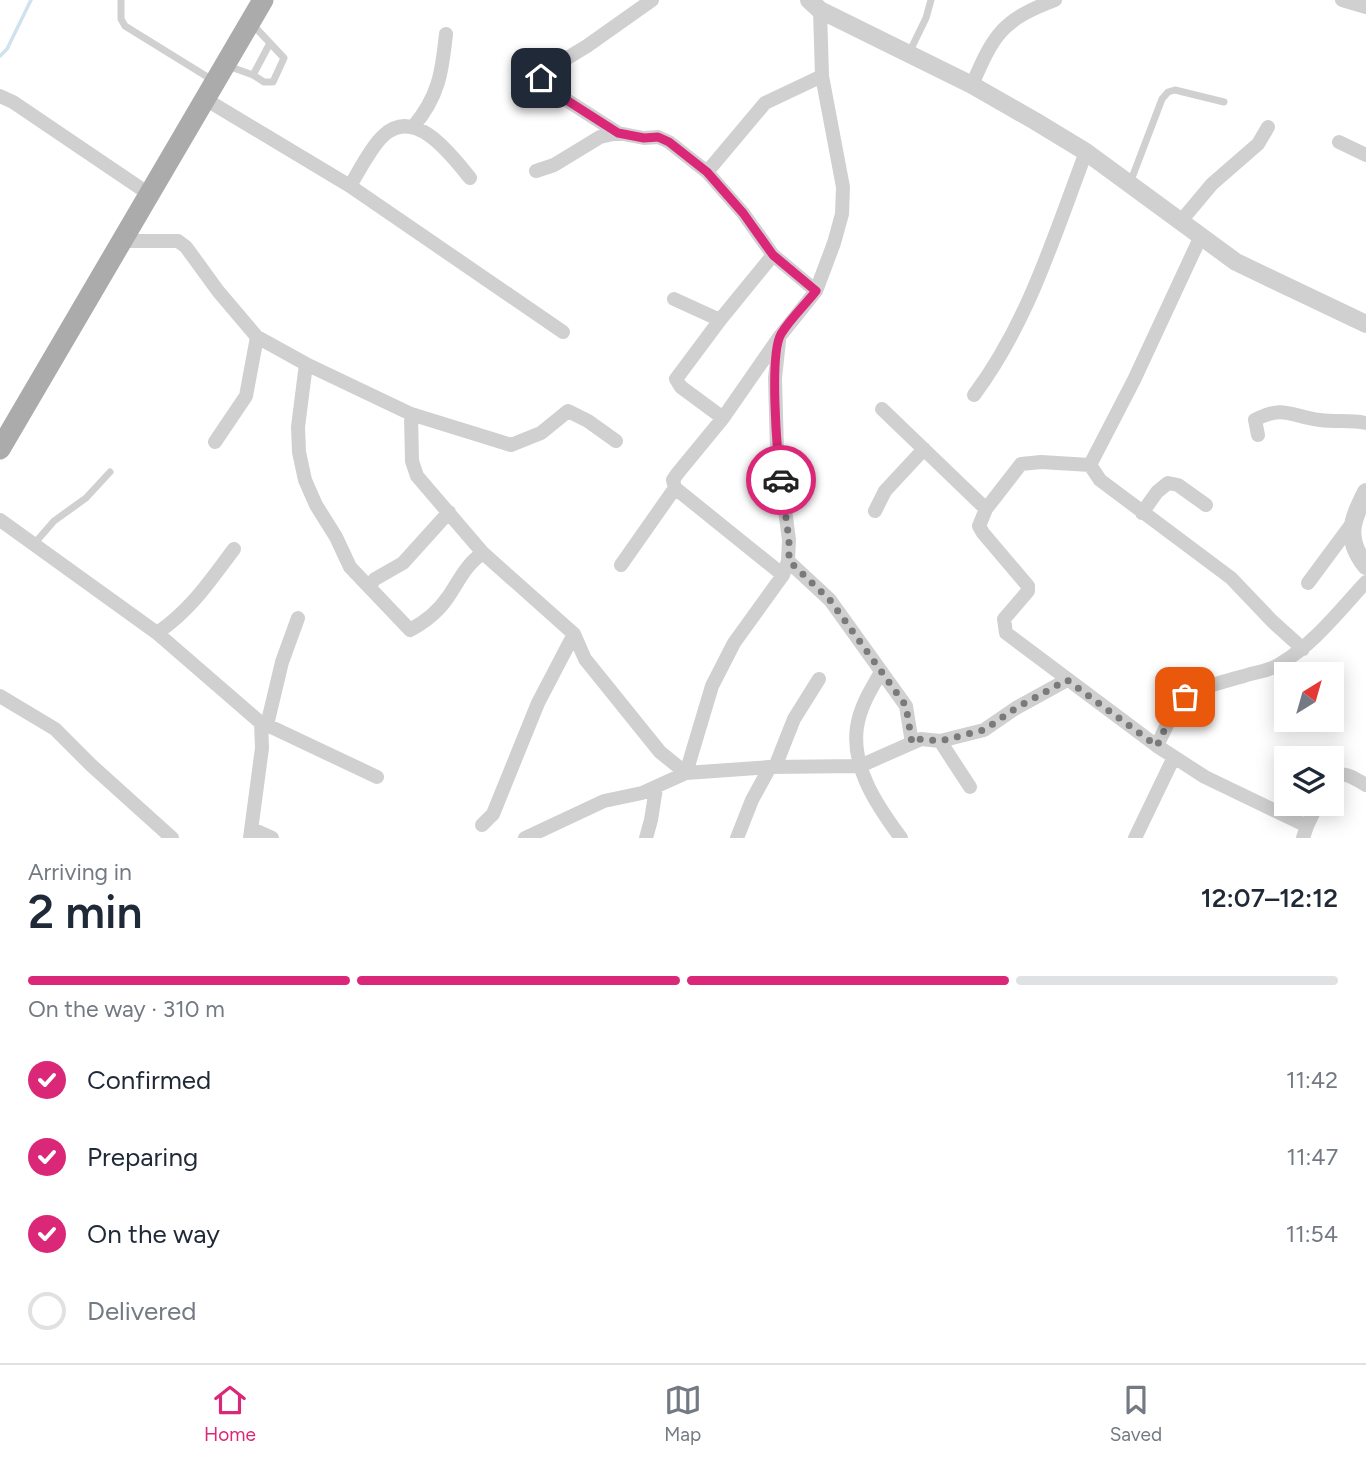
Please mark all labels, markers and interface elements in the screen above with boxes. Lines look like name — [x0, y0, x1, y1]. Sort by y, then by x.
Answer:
pin — [511, 48, 571, 108]
icon: home — [522, 59, 560, 97]
courier — [746, 445, 816, 515]
icon: car — [762, 461, 800, 499]
north arrow — [1274, 662, 1344, 732]
map controls — [1274, 662, 1344, 816]
pin — [1155, 667, 1215, 727]
icon: bag — [1166, 678, 1204, 716]
button: layers — [1274, 746, 1344, 816]
text: Arriving in — [28, 858, 132, 886]
text: 12:07–12:12 — [1201, 882, 1338, 914]
text: 2 min — [28, 884, 143, 940]
text: On the way · 310 m — [28, 995, 225, 1023]
icon: check — [28, 1061, 66, 1099]
text: Confirmed — [87, 1064, 211, 1096]
text: 11:42 — [1286, 1066, 1338, 1094]
icon: check — [28, 1138, 66, 1176]
text: Preparing — [87, 1141, 198, 1173]
text: 11:47 — [1287, 1143, 1338, 1171]
icon: check — [28, 1215, 66, 1253]
text: On the way — [87, 1218, 220, 1250]
text: 11:54 — [1286, 1220, 1338, 1248]
text: Delivered — [87, 1295, 196, 1327]
tab: Home — [204, 1381, 256, 1446]
tab: Map — [664, 1381, 702, 1446]
tab: Saved — [1110, 1381, 1162, 1446]

